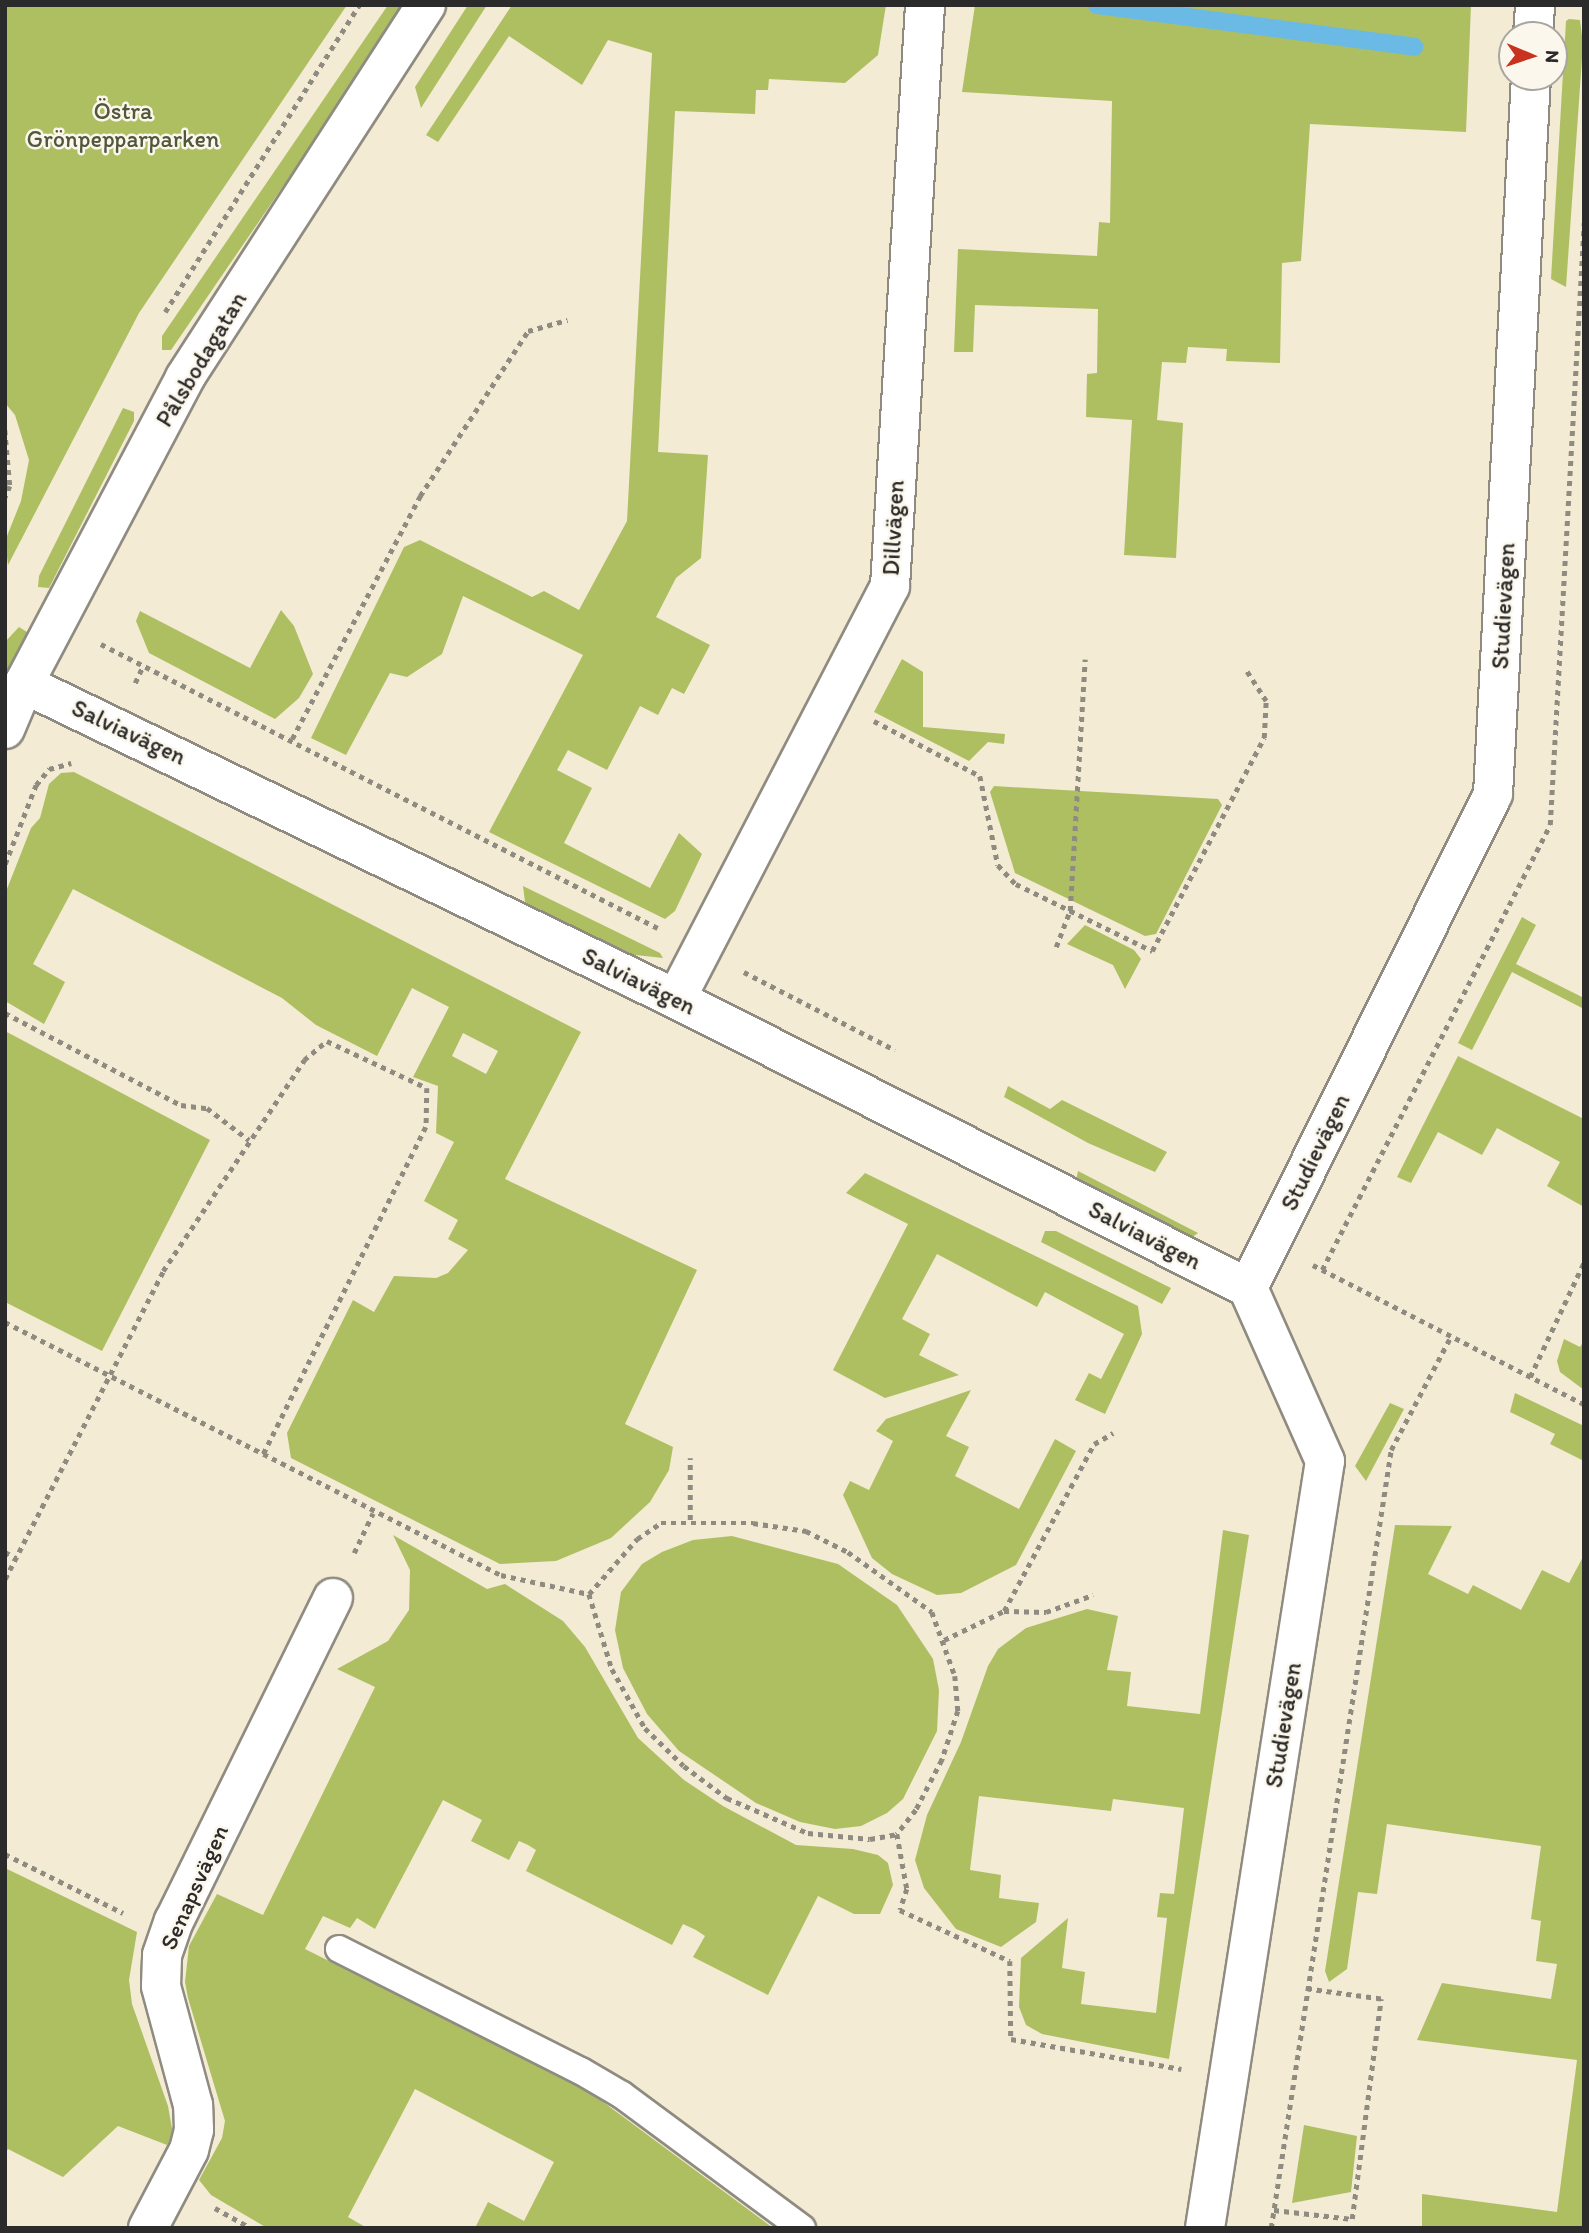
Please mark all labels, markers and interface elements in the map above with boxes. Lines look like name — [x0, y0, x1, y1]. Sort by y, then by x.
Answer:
north arrow — [1498, 21, 1568, 91]
text: N — [1541, 50, 1564, 63]
park label: Östra Grönpepparparken — [27, 97, 219, 153]
street label: Pålsbodagatan — [149, 286, 253, 432]
street label: Dillvägen — [876, 479, 910, 577]
street label: Studievägen — [1485, 542, 1521, 670]
street label: Salviavägen — [67, 693, 191, 771]
street label: Salviavägen — [578, 941, 700, 1021]
street label: Studievägen — [1274, 1089, 1356, 1215]
street label: Salviavägen — [1084, 1194, 1206, 1276]
street label: Studievägen — [1259, 1660, 1307, 1790]
street label: Senapsvägen — [154, 1820, 234, 1954]

